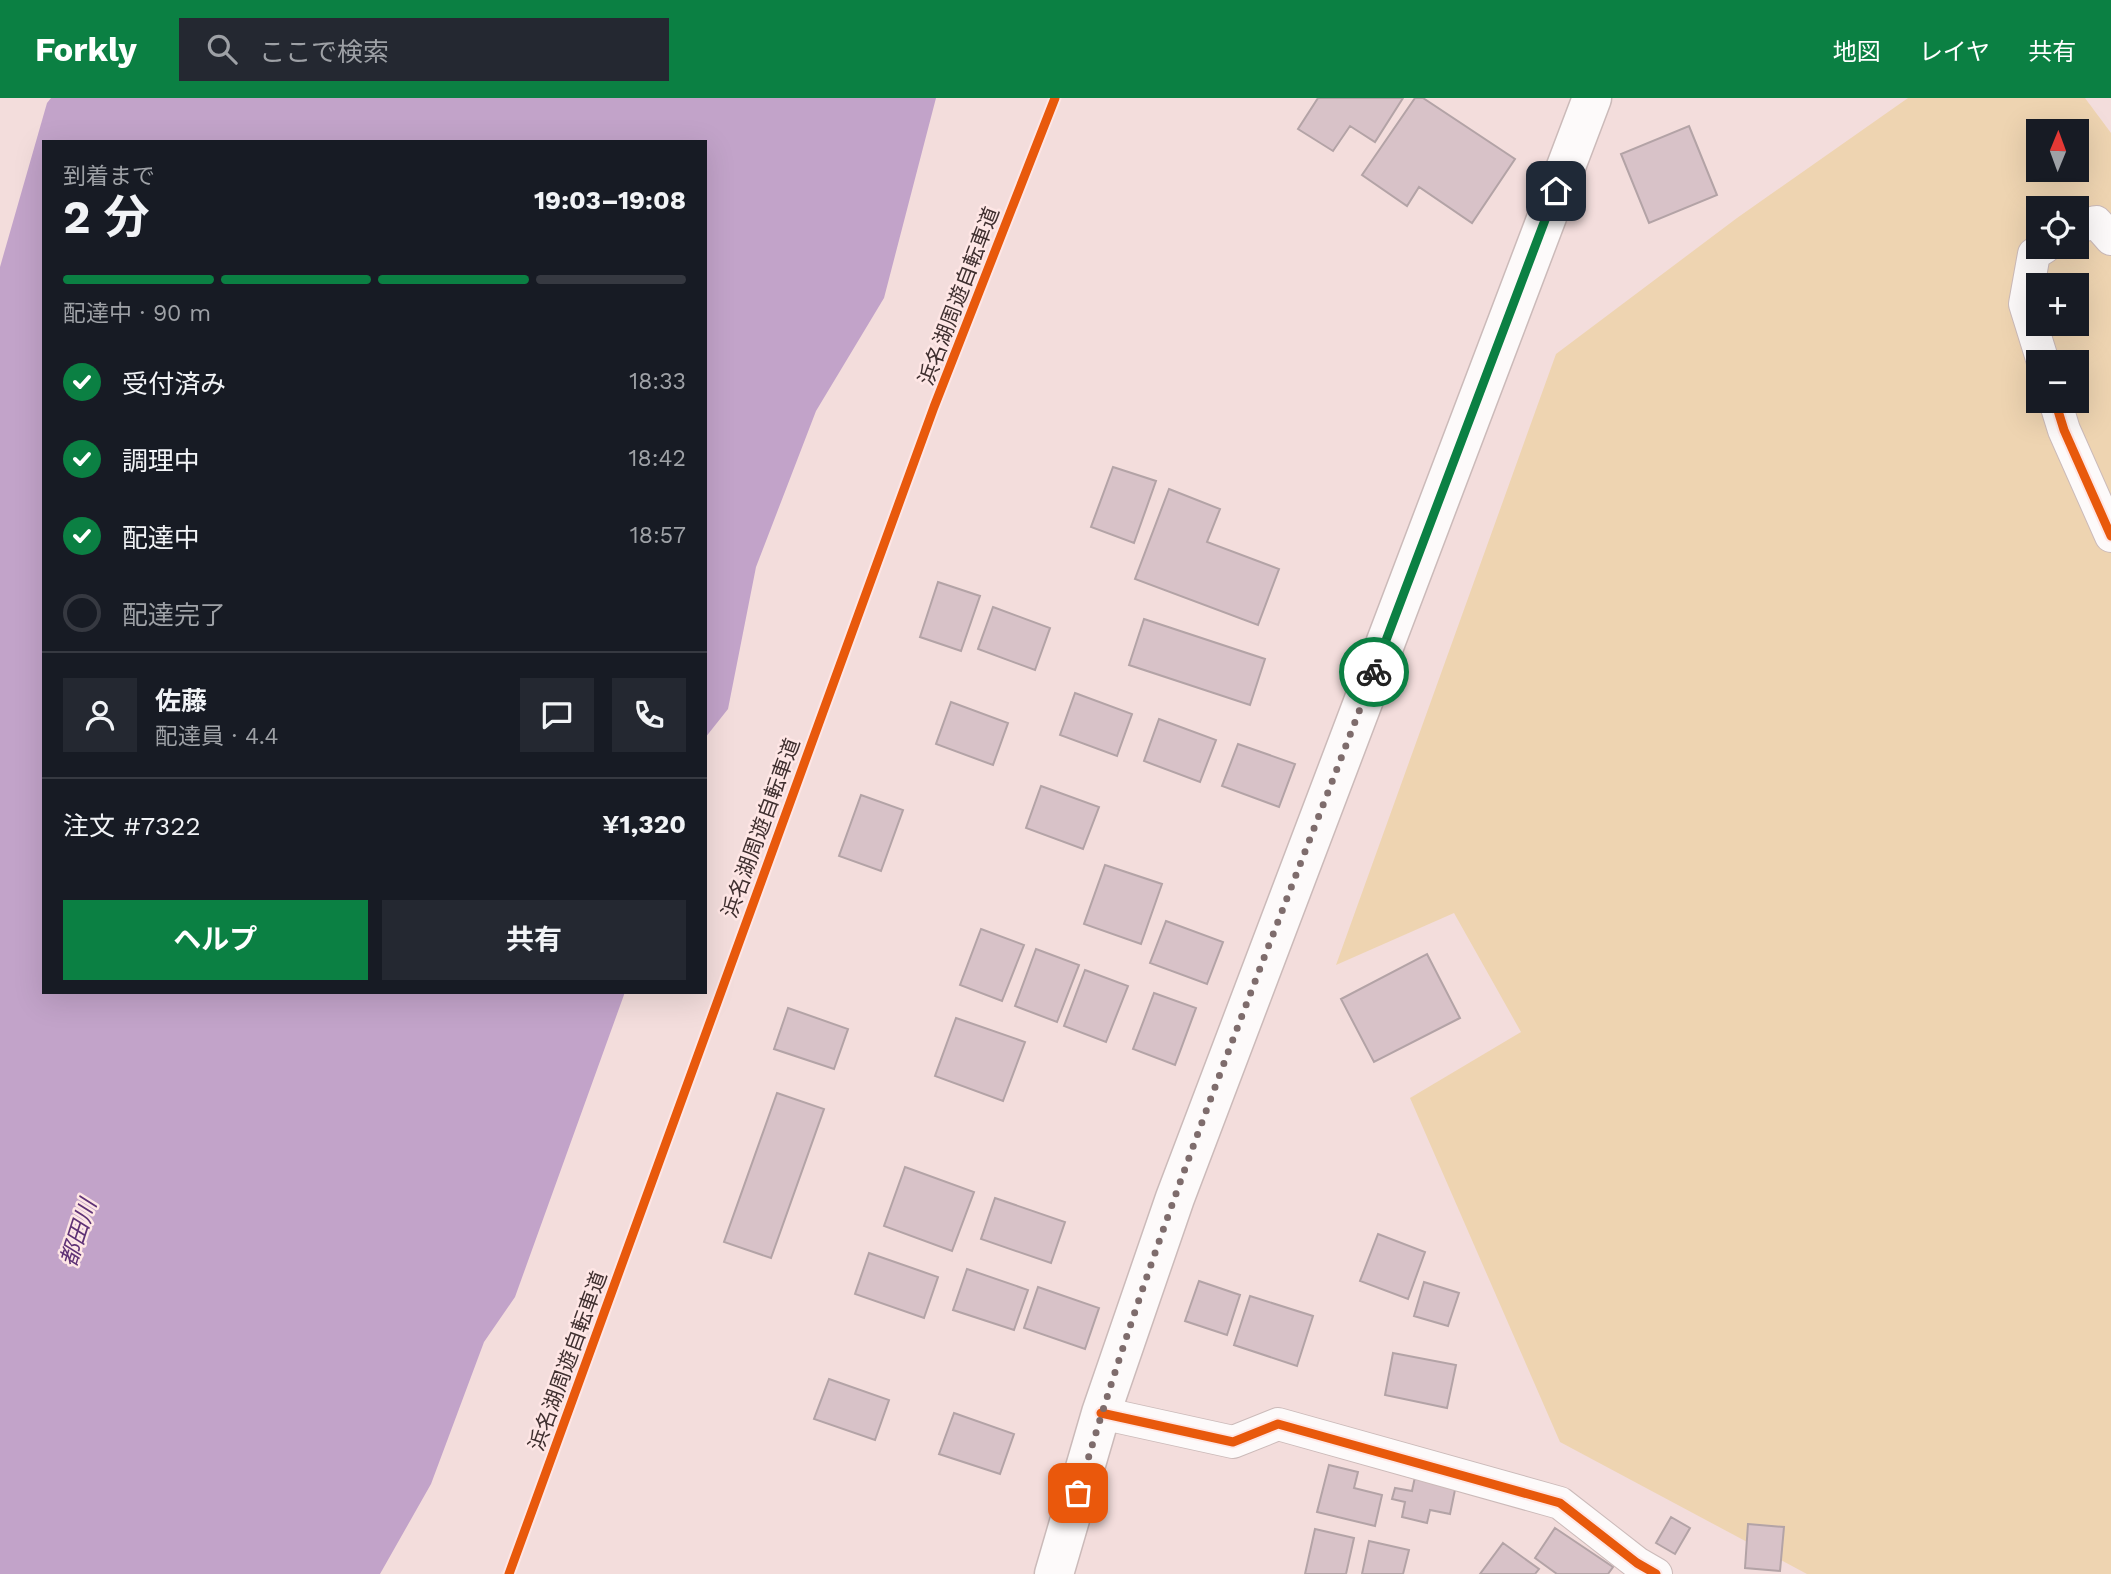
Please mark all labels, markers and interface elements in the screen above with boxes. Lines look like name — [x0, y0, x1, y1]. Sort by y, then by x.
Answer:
search box — [179, 18, 669, 81]
text: Forkly — [35, 30, 137, 69]
icon: search — [203, 30, 241, 68]
text: ここで検索 — [259, 37, 389, 67]
text: 地図 — [1833, 38, 1881, 66]
text: レイヤ — [1919, 38, 1990, 66]
text: 共有 — [2028, 38, 2076, 66]
north arrow — [2026, 119, 2090, 182]
map controls — [2026, 119, 2089, 413]
pin — [1526, 161, 1586, 221]
text: 到着まで — [63, 163, 155, 190]
icon: home — [1537, 172, 1575, 210]
text: 19:03–19:08 — [534, 185, 686, 215]
text: 2 分 — [63, 190, 150, 244]
button: locate — [2026, 196, 2089, 259]
street label: 浜名湖周遊自転車道 — [913, 203, 1004, 389]
button: + — [2026, 273, 2089, 336]
text: 配達中 · 90 m — [63, 300, 211, 327]
button: − — [2026, 350, 2089, 413]
icon: check — [63, 363, 101, 401]
text: 18:33 — [629, 368, 686, 395]
text: 受付済み — [122, 369, 226, 399]
icon: check — [63, 440, 101, 478]
text: 18:42 — [629, 445, 686, 472]
text: 調理中 — [122, 446, 200, 476]
icon: check — [63, 517, 101, 555]
text: 18:57 — [630, 522, 686, 549]
text: 配達中 — [122, 523, 200, 553]
text: 配達完了 — [122, 600, 226, 630]
courier — [1339, 637, 1409, 707]
icon: bike — [1355, 653, 1393, 691]
button: person — [63, 678, 137, 752]
button: chat — [520, 678, 594, 752]
button: phone — [612, 678, 686, 752]
text: 佐藤 — [155, 686, 207, 716]
text: 配達員 · 4.4 — [155, 723, 279, 750]
street label: 浜名湖周遊自転車道 — [716, 735, 805, 921]
text: ¥1,320 — [602, 809, 686, 839]
text: 注文 #7322 — [63, 811, 201, 841]
button: ヘルプ — [63, 900, 368, 980]
button: 共有 — [382, 900, 686, 980]
water label: 都田川 — [55, 1193, 103, 1270]
street label: 浜名湖周遊自転車道 — [523, 1268, 612, 1454]
pin — [1048, 1463, 1108, 1523]
icon: bag — [1059, 1474, 1097, 1512]

